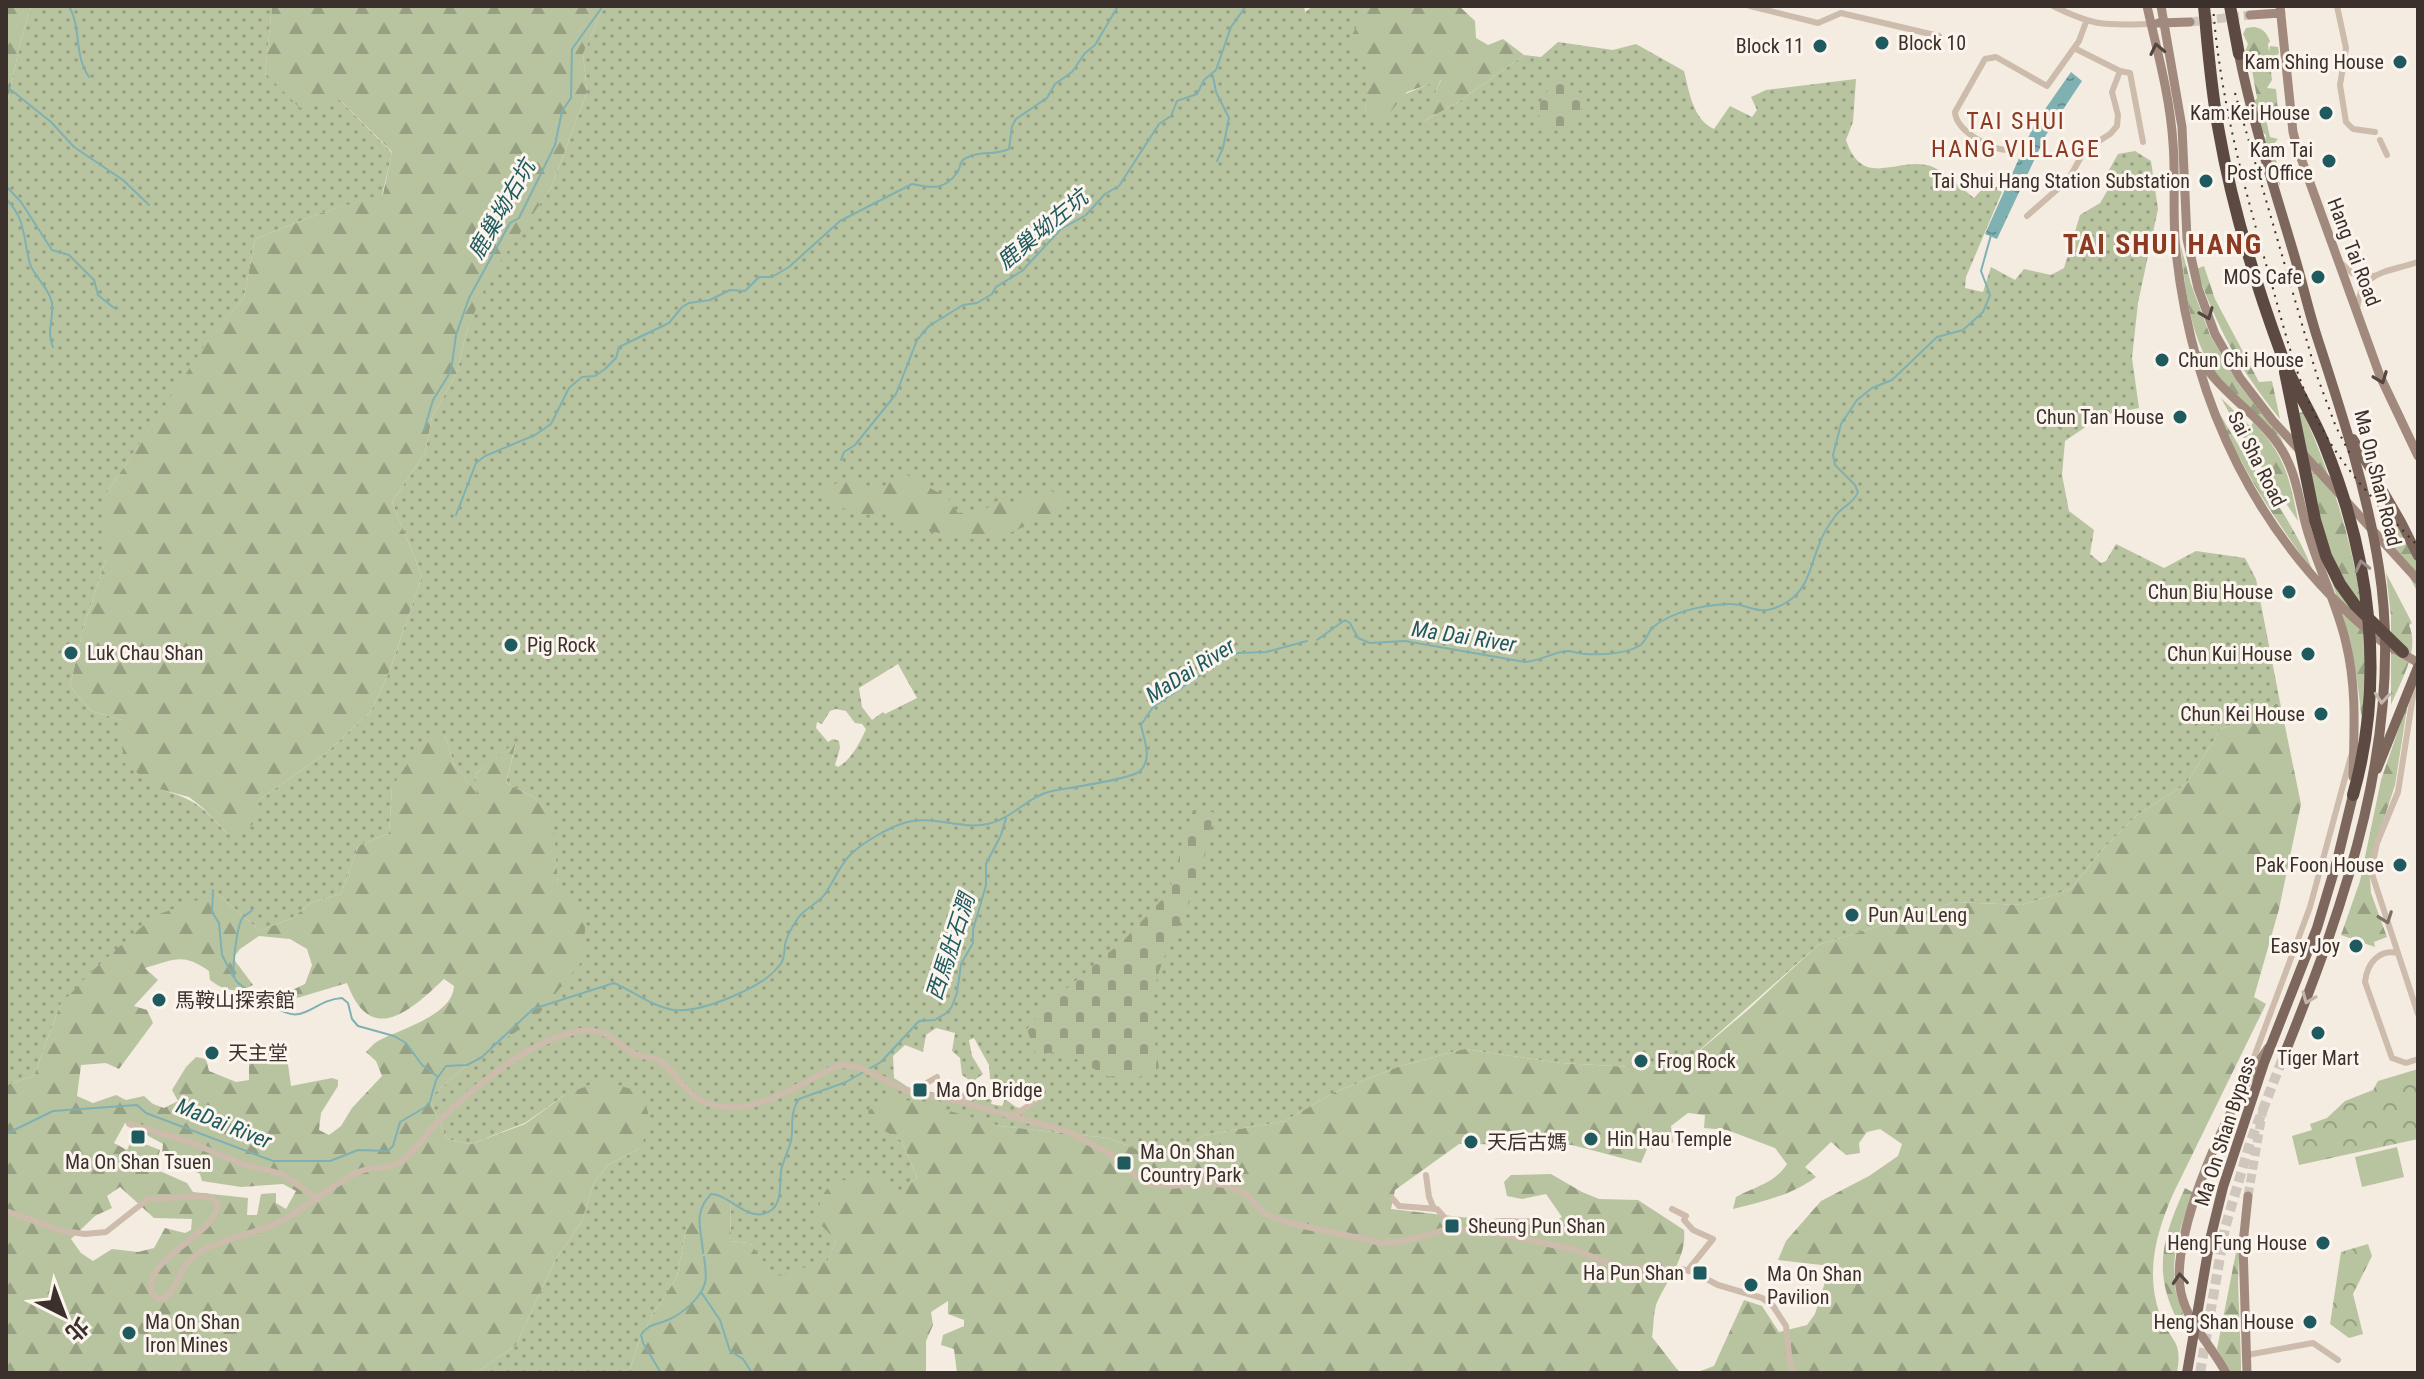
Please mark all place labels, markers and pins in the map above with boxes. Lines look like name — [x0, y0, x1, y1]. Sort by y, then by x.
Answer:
place label: Block 10 — [1898, 31, 1966, 55]
place label: Block 11 — [1736, 34, 1804, 58]
marker: Block 10 — [1873, 34, 1891, 52]
marker: Block 11 — [1811, 37, 1829, 55]
place label: Kam Shing House — [2244, 50, 2384, 74]
marker: Kam Shing House — [2391, 53, 2409, 71]
place label: Kam Kei House — [2190, 101, 2310, 125]
marker: Kam Kei House — [2317, 104, 2335, 122]
place label: Kam Tai Post Office — [2227, 138, 2313, 185]
marker: Kam Tai Post Office — [2320, 152, 2338, 170]
place label: Tai Shui Hang Station Substation — [1931, 169, 2190, 193]
marker: Tai Shui Hang Station Substation — [2197, 172, 2215, 190]
place label: MOS Cafe — [2224, 265, 2302, 289]
marker: MOS Cafe — [2309, 268, 2327, 286]
place label: Chun Chi House — [2178, 348, 2304, 372]
marker: Chun Chi House — [2153, 351, 2171, 369]
place label: Chun Tan House — [2036, 405, 2164, 429]
marker: Chun Tan House — [2171, 408, 2189, 426]
place label: Chun Biu House — [2148, 580, 2273, 604]
marker: Chun Biu House — [2280, 583, 2298, 601]
place label: Pig Rock — [527, 633, 596, 657]
marker: Pig Rock — [502, 636, 520, 654]
place label: Luk Chau Shan — [87, 641, 203, 665]
place label: Chun Kui House — [2167, 642, 2292, 666]
marker: Luk Chau Shan — [62, 644, 80, 662]
marker: Chun Kui House — [2299, 645, 2317, 663]
place label: Chun Kei House — [2180, 702, 2305, 726]
marker: Chun Kei House — [2312, 705, 2330, 723]
place label: Pak Foon House — [2255, 853, 2384, 877]
marker: Pak Foon House — [2391, 856, 2409, 874]
place label: Pun Au Leng — [1868, 903, 1967, 927]
marker: Pun Au Leng — [1843, 906, 1861, 924]
place label: Easy Joy — [2271, 934, 2340, 958]
marker: Easy Joy — [2347, 937, 2365, 955]
place label: 馬鞍山探索館 — [175, 988, 295, 1012]
marker: 馬鞍山探索館 — [150, 991, 168, 1009]
marker: Tiger Mart — [2309, 1024, 2327, 1042]
place label: 天主堂 — [228, 1041, 288, 1065]
marker: 天主堂 — [203, 1044, 221, 1062]
place label: Tiger Mart — [2277, 1046, 2359, 1070]
place label: Frog Rock — [1657, 1049, 1736, 1073]
marker: Frog Rock — [1632, 1052, 1650, 1070]
place label: Ma On Bridge — [936, 1078, 1042, 1102]
marker: Ma On Bridge — [911, 1081, 929, 1099]
place label: Hin Hau Temple — [1607, 1127, 1732, 1151]
marker: Ma On Shan Tsuen — [129, 1128, 147, 1146]
place label: 天后古媽 — [1487, 1130, 1567, 1154]
marker: Hin Hau Temple — [1582, 1130, 1600, 1148]
marker: 天后古媽 — [1462, 1133, 1480, 1151]
place label: Ma On Shan Country Park — [1140, 1140, 1242, 1187]
place label: Ma On Shan Tsuen — [65, 1150, 211, 1174]
marker: Ma On Shan Country Park — [1115, 1154, 1133, 1172]
place label: Sheung Pun Shan — [1468, 1214, 1606, 1238]
marker: Sheung Pun Shan — [1443, 1217, 1461, 1235]
place label: Heng Fung House — [2167, 1231, 2307, 1255]
marker: Heng Fung House — [2314, 1234, 2332, 1252]
place label: Ha Pun Shan — [1583, 1261, 1684, 1285]
place label: Ma On Shan Pavilion — [1767, 1262, 1862, 1309]
marker: Ha Pun Shan — [1691, 1264, 1709, 1282]
marker: Ma On Shan Pavilion — [1742, 1276, 1760, 1294]
place label: Ma On Shan Iron Mines — [145, 1310, 240, 1357]
place label: Heng Shan House — [2154, 1310, 2294, 1334]
marker: Heng Shan House — [2301, 1313, 2319, 1331]
marker: Ma On Shan Iron Mines — [120, 1324, 138, 1342]

